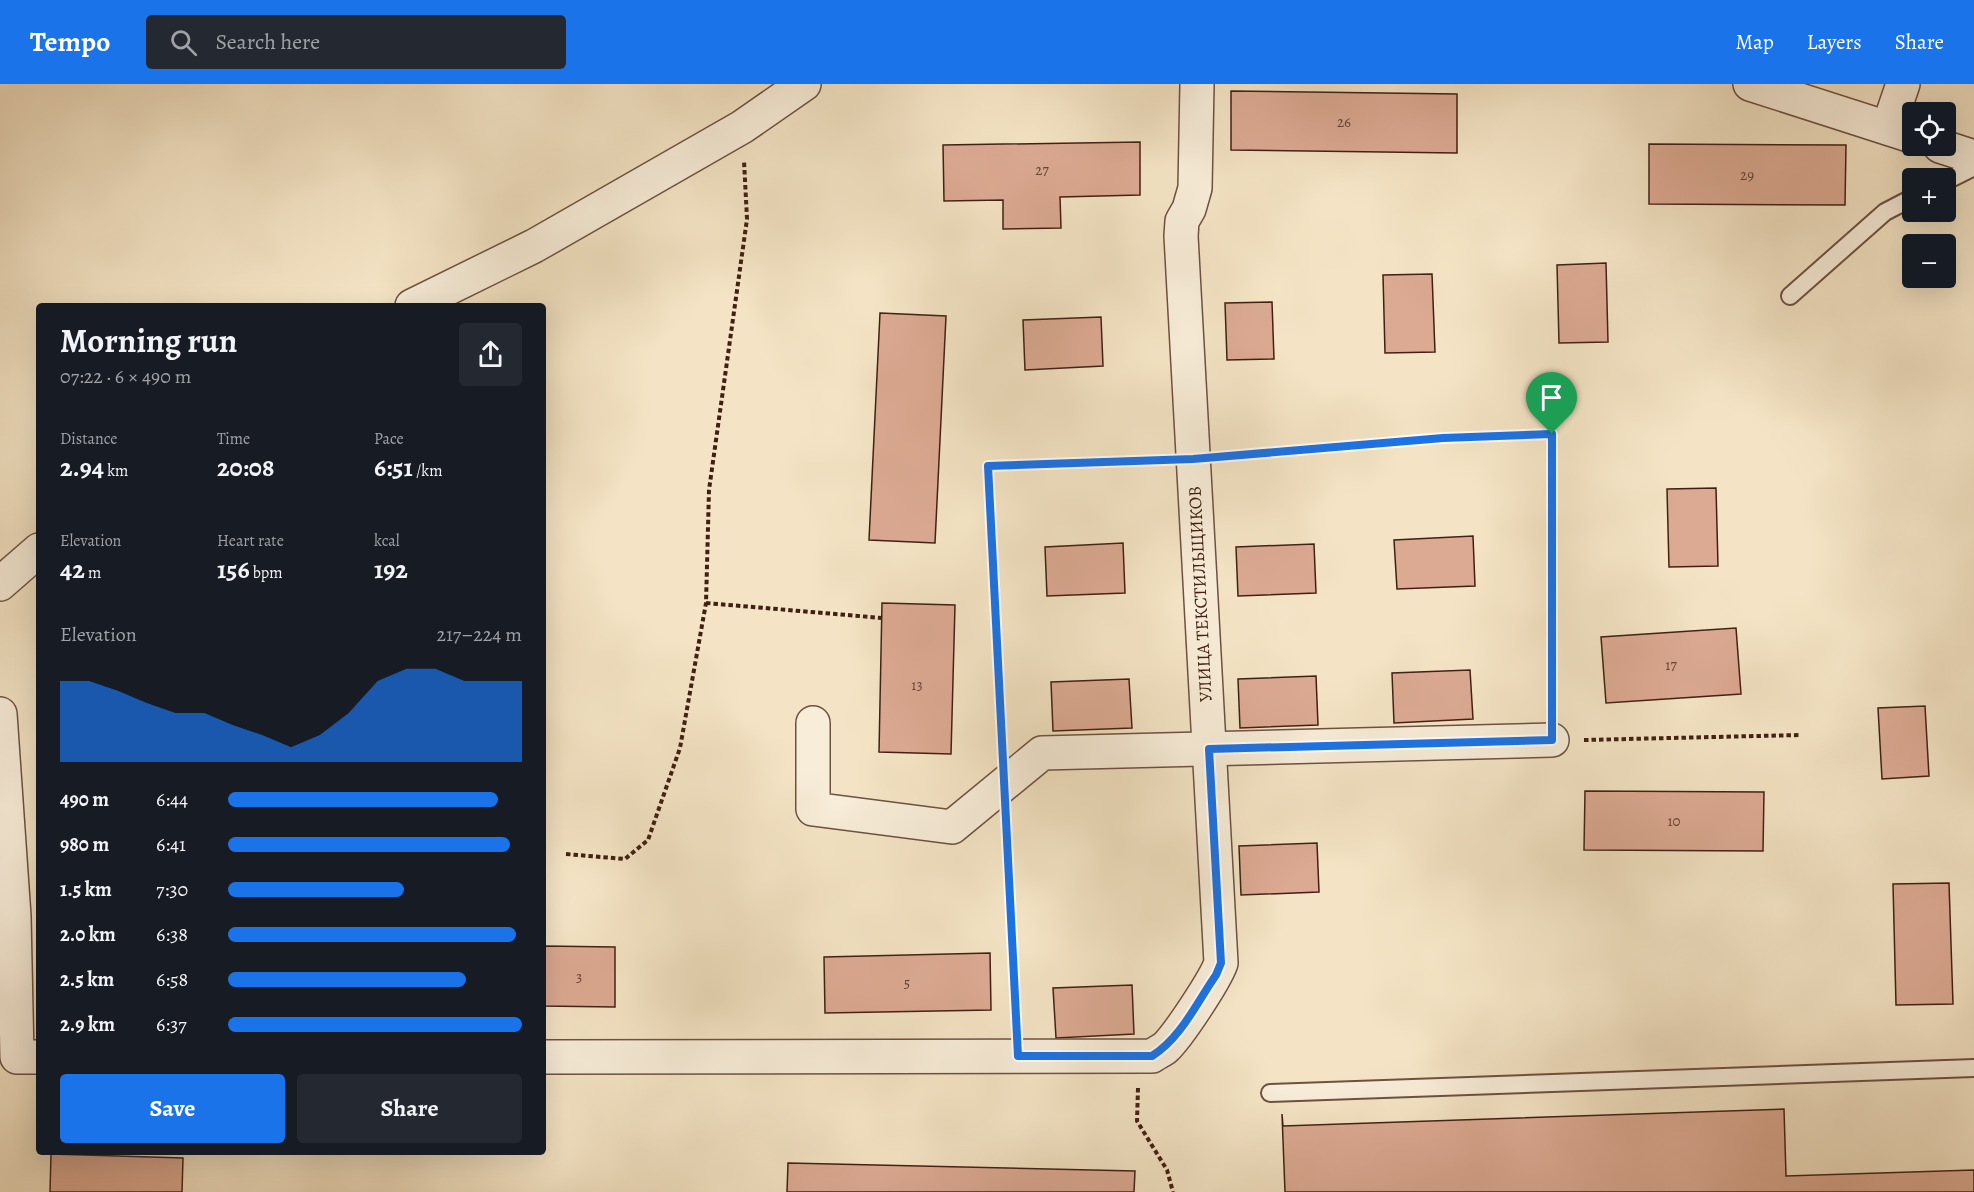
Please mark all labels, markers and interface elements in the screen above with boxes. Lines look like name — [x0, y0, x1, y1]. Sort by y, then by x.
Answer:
search box — [146, 15, 566, 69]
text: Tempo — [30, 23, 110, 61]
icon: search — [167, 26, 200, 59]
text: Search here — [215, 27, 320, 57]
text: Map — [1735, 28, 1774, 56]
text: Layers — [1807, 28, 1862, 56]
text: Share — [1895, 28, 1944, 56]
map controls — [1902, 102, 1956, 288]
button: locate — [1902, 102, 1956, 156]
house number: 26 — [1337, 112, 1351, 132]
house number: 27 — [1035, 160, 1049, 180]
house number: 29 — [1740, 165, 1754, 185]
button: + — [1902, 168, 1956, 222]
button: − — [1902, 234, 1956, 288]
text: Morning run — [60, 318, 237, 363]
button: share — [459, 323, 522, 386]
text: 07:22 · 6 × 490 m — [60, 363, 191, 390]
pin — [1526, 372, 1577, 434]
icon: arrive — [1535, 381, 1568, 414]
text: Distance — [60, 428, 117, 450]
text: Time — [217, 428, 250, 450]
text: Pace — [374, 428, 404, 450]
text: 2.94 — [60, 450, 104, 485]
text: 20:08 — [217, 450, 274, 485]
text: 6:51 — [374, 450, 413, 485]
text: km — [104, 460, 128, 482]
text: /km — [413, 460, 442, 482]
street label: УЛИЦА ТЕКСТИЛЬЩИКОВ — [1182, 485, 1218, 703]
text: Elevation — [60, 530, 121, 552]
text: Heart rate — [217, 530, 284, 552]
text: kcal — [374, 530, 400, 552]
text: 42 — [60, 552, 85, 587]
text: 156 — [217, 552, 250, 587]
text: 192 — [374, 552, 408, 587]
text: m — [85, 562, 101, 584]
text: bpm — [250, 562, 283, 584]
text: Elevation — [60, 621, 137, 648]
text: 217–224 m — [436, 621, 522, 648]
house number: 17 — [1665, 655, 1677, 675]
house number: 13 — [911, 675, 923, 695]
text: 490 m — [60, 786, 109, 813]
text: 6:44 — [156, 786, 188, 813]
house number: 10 — [1667, 811, 1681, 831]
text: 980 m — [60, 831, 109, 858]
text: 6:41 — [156, 831, 186, 858]
text: 1.5 km — [60, 876, 112, 903]
text: 7:30 — [156, 876, 188, 903]
text: 2.0 km — [60, 921, 116, 948]
text: 6:38 — [156, 921, 188, 948]
text: 2.5 km — [60, 966, 114, 993]
text: 6:58 — [156, 966, 188, 993]
house number: 3 — [576, 967, 582, 987]
house number: 5 — [904, 973, 910, 993]
text: 2.9 km — [60, 1011, 115, 1038]
text: 6:37 — [156, 1011, 187, 1038]
button: Save — [60, 1074, 285, 1143]
button: Share — [297, 1074, 522, 1143]

